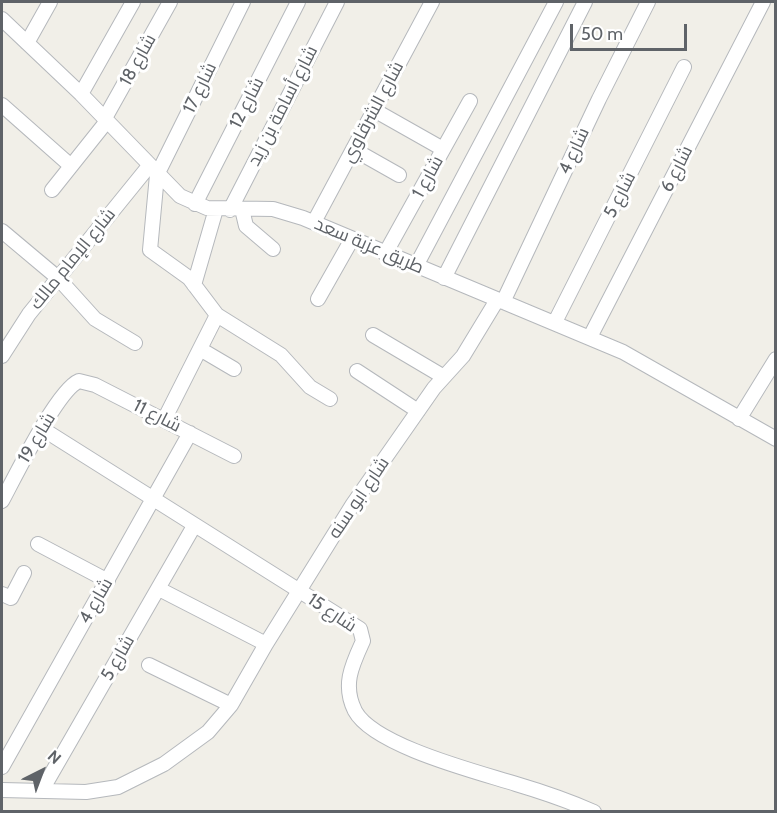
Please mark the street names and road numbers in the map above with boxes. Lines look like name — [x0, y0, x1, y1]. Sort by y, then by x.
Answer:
street label: شارع 18 — [115, 30, 161, 90]
street label: شارع أسامة بن زيد — [243, 42, 323, 170]
street label: شارع الشرقاوي — [337, 58, 409, 166]
street label: شارع 17 — [178, 59, 222, 117]
street label: شارع 12 — [225, 74, 269, 132]
street label: شارع 4 — [554, 124, 594, 178]
street label: شارع 6 — [656, 142, 698, 196]
street label: شارع 1 — [408, 152, 448, 202]
street label: شارع 5 — [599, 168, 641, 222]
street label: شارع الإمام مالك — [26, 204, 120, 314]
street label: طريق عزبة سعد — [311, 213, 427, 279]
street label: شارع 11 — [130, 395, 184, 437]
street label: شارع 19 — [14, 409, 60, 467]
street label: شارع ابو سنه — [324, 453, 394, 543]
street label: شارع 4 — [74, 574, 118, 628]
street label: شارع 15 — [303, 589, 361, 637]
street label: شارع 5 — [96, 632, 140, 684]

